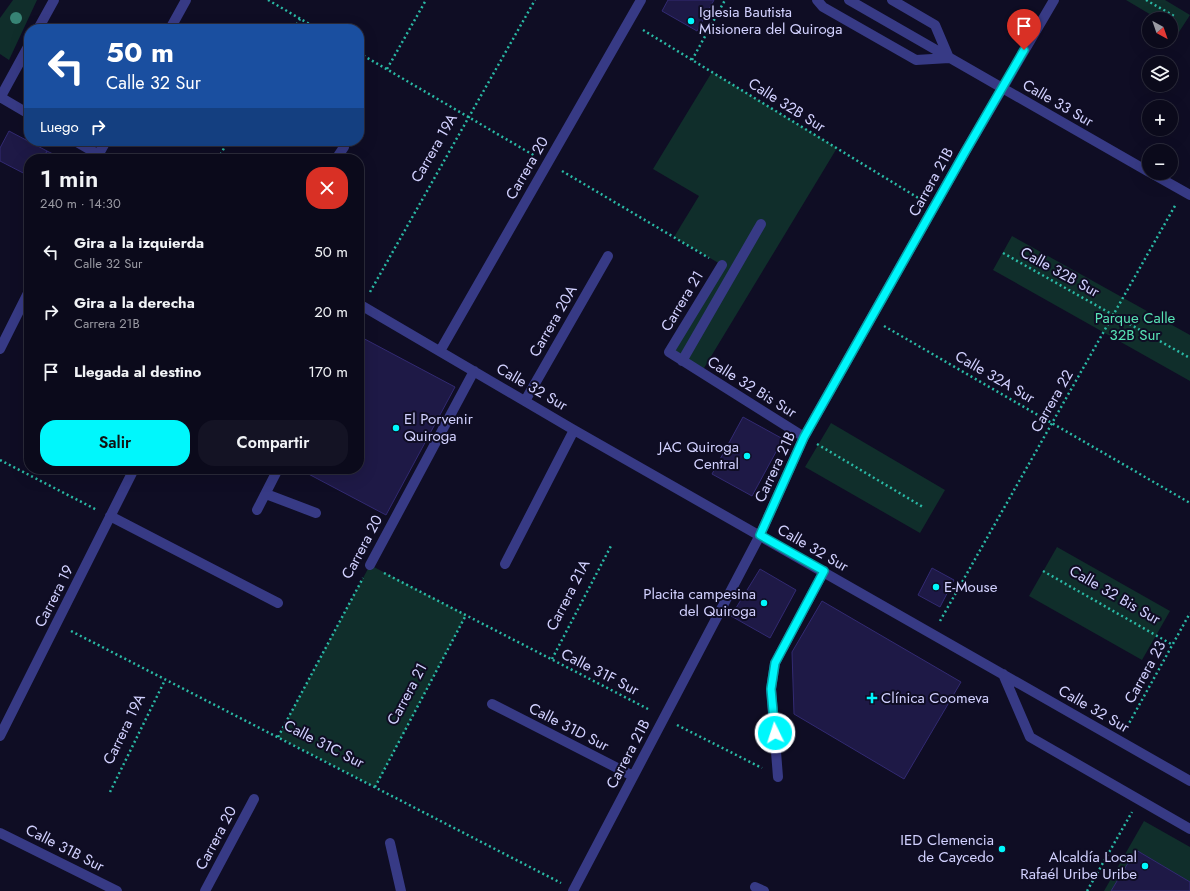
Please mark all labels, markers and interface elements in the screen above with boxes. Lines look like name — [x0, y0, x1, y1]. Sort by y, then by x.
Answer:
place label: Iglesia Bautista Misionera del Quiroga — [699, 1, 842, 40]
pin — [1007, 9, 1041, 50]
north arrow — [1142, 12, 1178, 48]
map controls — [1142, 12, 1178, 180]
icon: arrive — [1013, 15, 1035, 37]
marker: Iglesia Bautista Misionera del Quiroga — [686, 16, 696, 26]
text: 50 m — [106, 32, 174, 73]
icon: left — [40, 40, 92, 92]
button: layers — [1142, 56, 1178, 92]
text: Calle 32 Sur — [106, 70, 201, 96]
street label: Calle 32B Sur — [744, 72, 831, 138]
street label: Calle 33 Sur — [1018, 74, 1098, 133]
button: + — [1142, 100, 1178, 136]
street label: Carrera 19A — [405, 109, 463, 187]
text: Luego — [40, 116, 79, 138]
icon: right — [87, 116, 109, 138]
street label: Carrera 20 — [500, 132, 554, 204]
street label: Carrera 21B — [903, 144, 959, 220]
button: − — [1142, 144, 1178, 180]
text: 1 min — [40, 161, 98, 196]
button: close — [306, 167, 348, 209]
text: 240 m · 14:30 — [40, 194, 121, 213]
text: Gira a la izquierda — [74, 232, 204, 254]
icon: left — [40, 241, 62, 263]
text: 50 m — [314, 241, 348, 263]
street label: Calle 32B Sur — [1016, 241, 1104, 303]
text: Calle 32 Sur — [74, 254, 143, 273]
street label: Carrera 21 — [655, 266, 709, 336]
street label: Carrera 20A — [524, 281, 582, 361]
text: Gira a la derecha — [74, 292, 195, 314]
icon: right — [40, 301, 62, 323]
text: 20 m — [314, 301, 348, 323]
park label: Parque Calle 32B Sur — [1095, 307, 1176, 346]
text: Carrera 21B — [74, 314, 140, 333]
street label: Calle 32A Sur — [951, 345, 1040, 409]
street label: Calle 32 Bis Sur — [703, 351, 802, 424]
street label: Calle 32 Sur — [492, 358, 572, 417]
icon: arrive — [40, 361, 62, 383]
text: Llegada al destino — [74, 361, 201, 383]
text: 170 m — [308, 361, 348, 383]
street label: Carrera 22 — [1025, 366, 1079, 436]
place label: El Porvenir Quiroga — [404, 408, 474, 447]
button: Salir — [40, 420, 190, 466]
button: Compartir — [198, 420, 348, 466]
marker: El Porvenir Quiroga — [391, 423, 401, 433]
street label: Carrera 21B — [749, 428, 801, 506]
place label: JAC Quiroga Central — [657, 436, 739, 475]
marker: JAC Quiroga Central — [742, 451, 752, 461]
street label: Carrera 20 — [336, 511, 388, 583]
street label: Calle 32 Sur — [773, 519, 853, 578]
street label: Carrera 21A — [541, 555, 595, 634]
street label: Calle 32 Bis Sur — [1065, 560, 1165, 630]
street label: Carrera 19 — [29, 561, 79, 631]
place label: E-Mouse — [944, 576, 998, 598]
marker: E-Mouse — [931, 582, 941, 592]
place label: Placita campesina del Quiroga — [643, 583, 756, 622]
marker: Placita campesina del Quiroga — [759, 598, 769, 608]
street label: Carrera 23 — [1119, 637, 1171, 707]
street label: Calle 31F Sur — [557, 643, 644, 701]
street label: Carrera 21 — [381, 659, 433, 729]
street label: Calle 32 Sur — [1054, 680, 1134, 739]
place label: Clínica Coomeva — [881, 687, 989, 709]
street label: Carrera 19A — [97, 690, 151, 768]
marker: Clínica Coomeva — [866, 692, 878, 704]
street label: Calle 31D Sur — [525, 697, 614, 757]
position arrow — [754, 712, 796, 754]
street label: Calle 31C Sur — [280, 714, 369, 774]
street label: Carrera 21B — [600, 715, 656, 793]
street label: Carrera 20 — [190, 802, 242, 874]
street label: Calle 31B Sur — [22, 819, 109, 878]
place label: IED Clemencia de Caycedo — [900, 829, 994, 868]
marker: IED Clemencia de Caycedo — [997, 844, 1007, 854]
place label: Alcaldía Local Rafaél Uribe Uribe — [1020, 846, 1137, 885]
marker: Alcaldía Local Rafaél Uribe Uribe — [1140, 861, 1150, 871]

